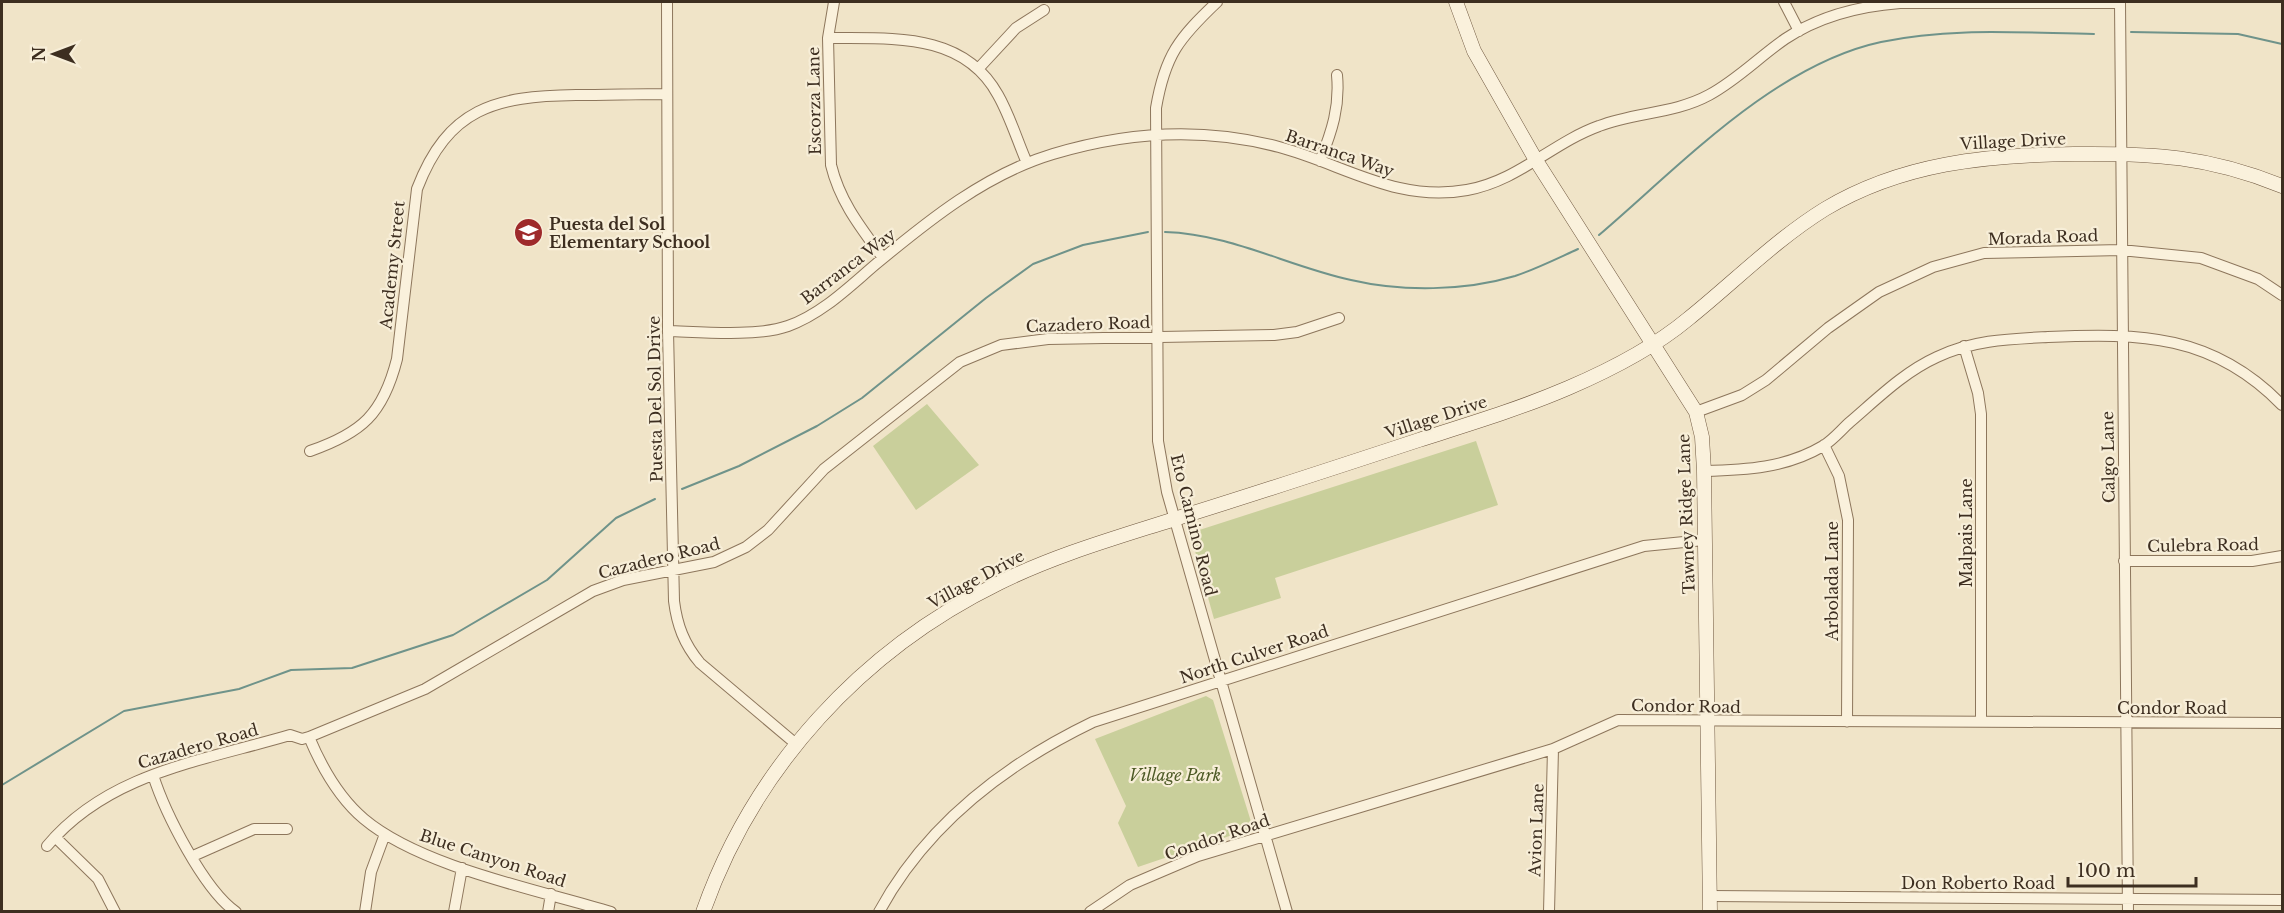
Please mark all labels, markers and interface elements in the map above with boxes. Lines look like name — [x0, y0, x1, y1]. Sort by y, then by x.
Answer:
north arrow — [24, 24, 84, 84]
text: N — [29, 46, 49, 62]
street label: Escorza Lane — [803, 47, 825, 155]
street label: Barranca Way — [1283, 125, 1398, 181]
street label: Village Drive — [1958, 128, 2067, 154]
street label: Academy Street — [375, 200, 409, 331]
place label: Puesta del Sol Elementary School — [549, 214, 711, 252]
school or university icon: Puesta del Sol Elementary School — [512, 217, 544, 249]
street label: Barranca Way — [797, 223, 900, 308]
street label: Morada Road — [1987, 225, 2099, 249]
street label: Cazadero Road — [1025, 312, 1151, 336]
street label: Puesta Del Sol Drive — [644, 315, 666, 483]
street label: Village Drive — [1381, 391, 1490, 443]
street label: Calgo Lane — [2097, 411, 2119, 503]
street label: Tawney Ridge Lane — [1673, 433, 1699, 595]
street label: Eto Camino Road — [1167, 452, 1221, 598]
street label: Malpais Lane — [1956, 478, 1976, 588]
street label: Arbolada Lane — [1822, 521, 1842, 642]
street label: Cazadero Road — [596, 533, 722, 583]
street label: Culebra Road — [2147, 534, 2259, 556]
street label: Village Drive — [924, 545, 1028, 613]
street label: North Culver Road — [1177, 620, 1331, 688]
street label: Condor Road — [1631, 695, 1741, 717]
street label: Condor Road — [2117, 698, 2227, 718]
street label: Cazadero Road — [135, 719, 261, 773]
park label: Village Park — [1129, 765, 1221, 785]
street label: Avion Lane — [1524, 783, 1548, 878]
street label: Condor Road — [1162, 810, 1272, 864]
street label: Blue Canyon Road — [417, 825, 569, 891]
scale bar — [2068, 850, 2196, 888]
text: 100 m — [2077, 860, 2135, 882]
street label: Don Roberto Road — [1901, 873, 2055, 893]

